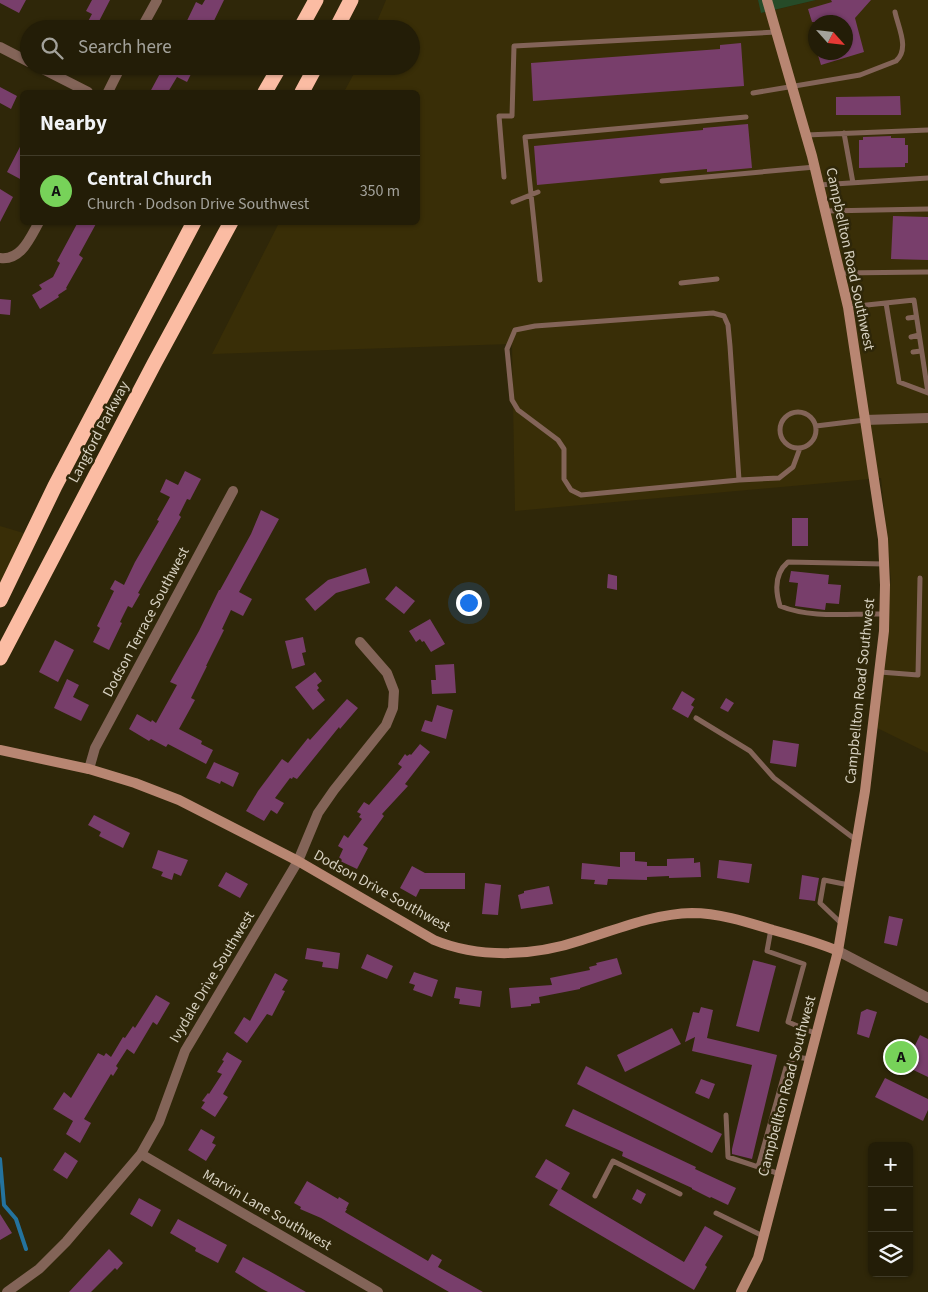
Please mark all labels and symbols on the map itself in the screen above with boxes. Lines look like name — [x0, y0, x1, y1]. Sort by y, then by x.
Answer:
north arrow — [808, 15, 853, 60]
street label: Campbellton Road Southwest — [820, 166, 880, 352]
street label: Langford Parkway — [63, 377, 135, 487]
street label: Dodson Terrace Southwest — [97, 543, 195, 701]
your location — [456, 590, 482, 616]
street label: Campbellton Road Southwest — [840, 597, 880, 785]
street label: Dodson Drive Southwest — [310, 845, 454, 937]
street label: Ivydale Drive Southwest — [164, 907, 260, 1047]
street label: Campbellton Road Southwest — [753, 993, 821, 1179]
pin: A — [885, 1038, 917, 1076]
street label: Marvin Lane Southwest — [198, 1164, 336, 1256]

